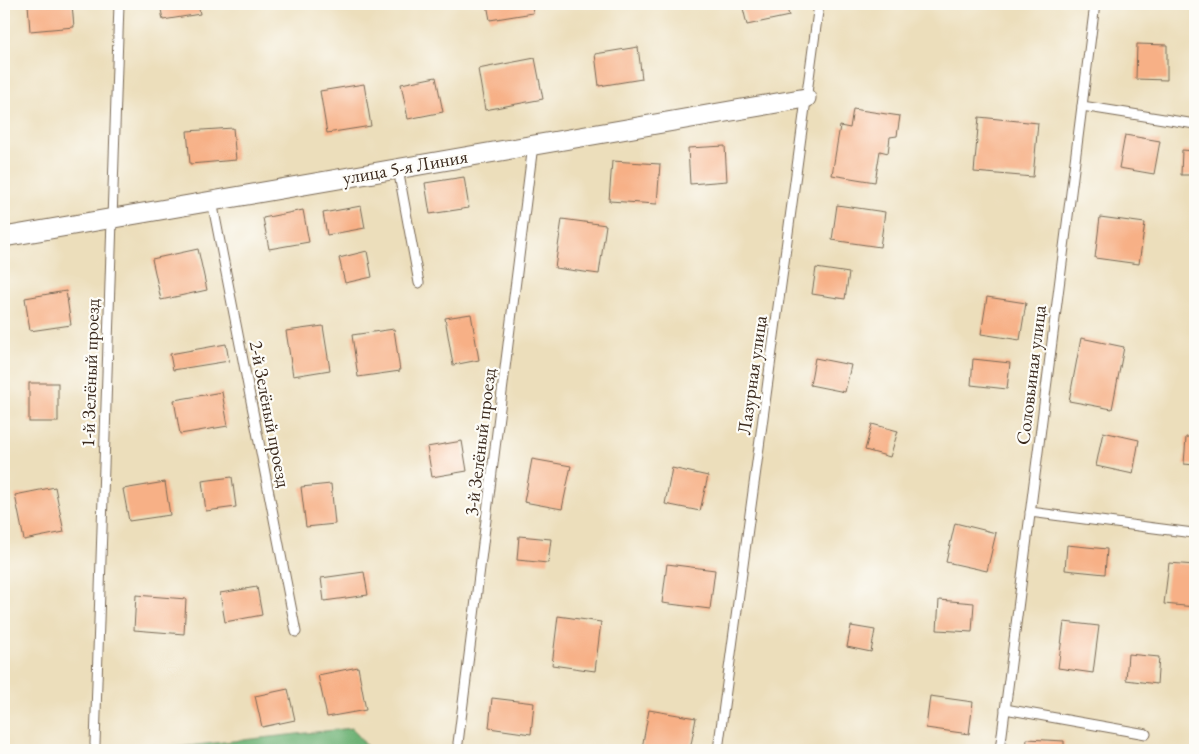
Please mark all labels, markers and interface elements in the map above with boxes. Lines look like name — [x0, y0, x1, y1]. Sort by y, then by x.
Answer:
street label: улица 5-я Линия — [340, 144, 470, 190]
street label: 1-й Зелёный проезд — [75, 298, 105, 448]
street label: Соловьиная улица — [1010, 303, 1052, 446]
street label: Лазурная улица — [731, 313, 773, 436]
street label: 2-й Зелёный проезд — [244, 338, 297, 490]
street label: 3-й Зелёный проезд — [459, 366, 502, 517]

